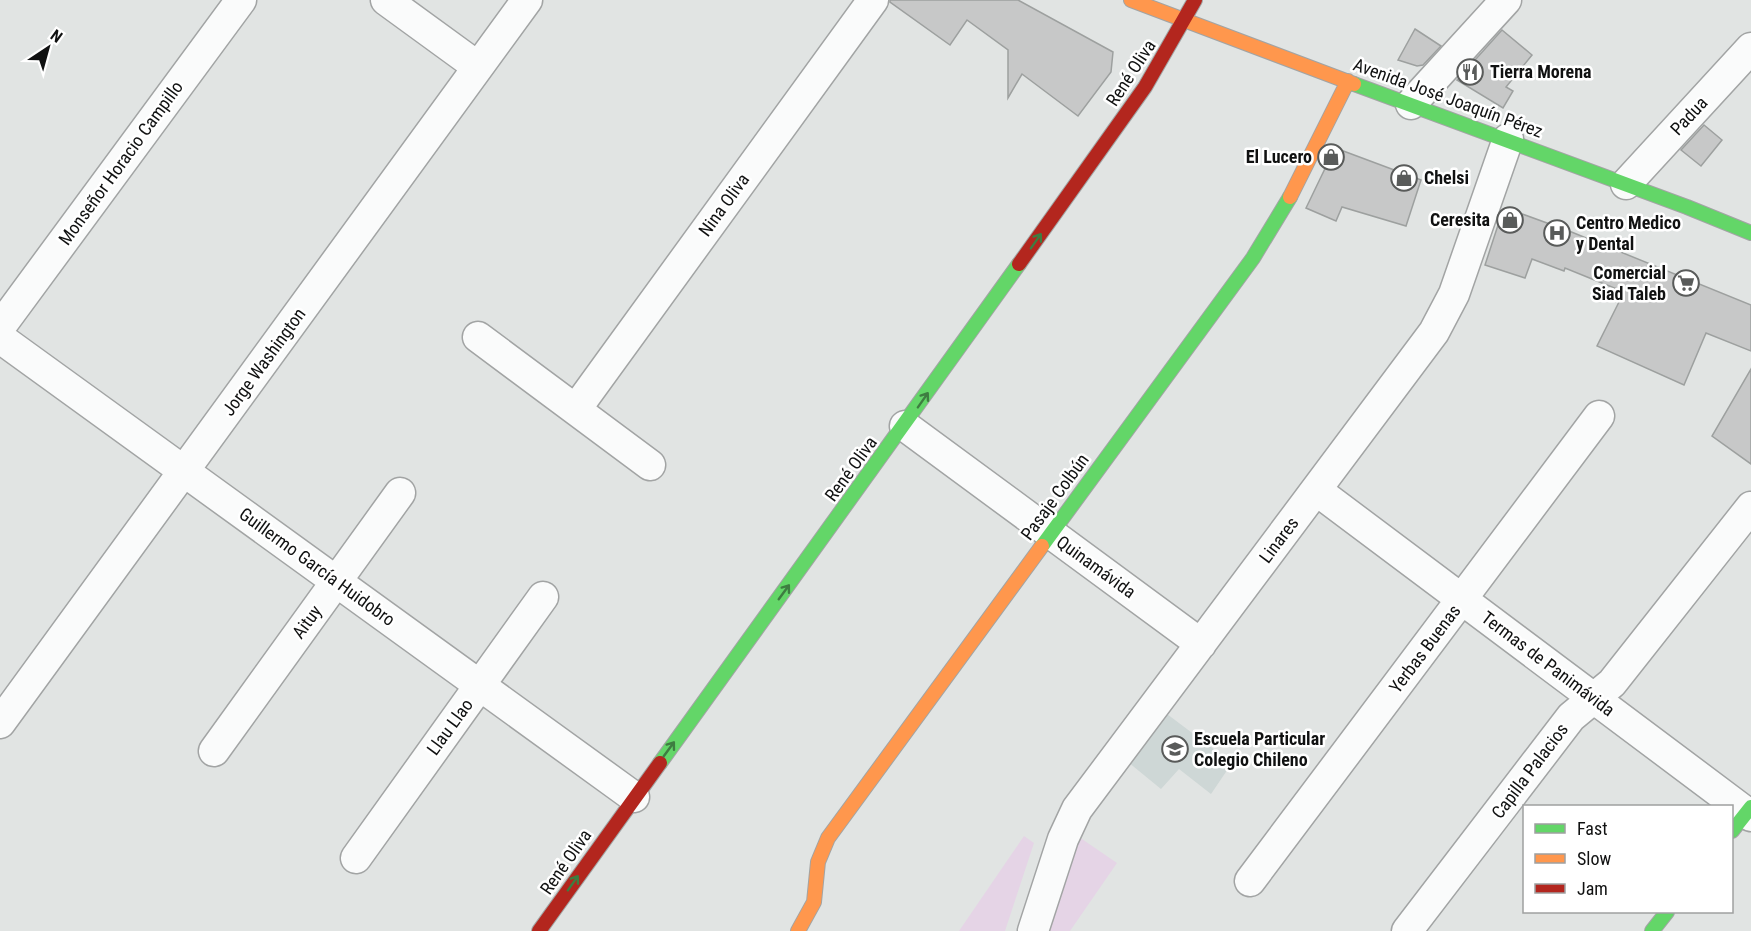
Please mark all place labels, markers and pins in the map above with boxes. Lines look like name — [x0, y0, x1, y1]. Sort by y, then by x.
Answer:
restaurant icon: Tierra Morena — [1455, 57, 1485, 87]
place label: Tierra Morena — [1490, 61, 1592, 82]
shop icon: El Lucero — [1316, 142, 1346, 172]
place label: El Lucero — [1246, 146, 1312, 167]
shop icon: Chelsi — [1389, 163, 1419, 193]
place label: Chelsi — [1424, 167, 1469, 188]
shop icon: Ceresita — [1495, 205, 1525, 235]
place label: Ceresita — [1430, 209, 1490, 230]
place label: Centro Medico y Dental — [1576, 212, 1681, 254]
hospital icon: Centro Medico y Dental — [1542, 218, 1572, 248]
place label: Comercial Siad Taleb — [1592, 262, 1666, 304]
supermarket icon: Comercial Siad Taleb — [1671, 268, 1701, 298]
place label: Escuela Particular Colegio Chileno — [1194, 728, 1325, 770]
school or university icon: Escuela Particular Colegio Chileno — [1160, 734, 1190, 764]

